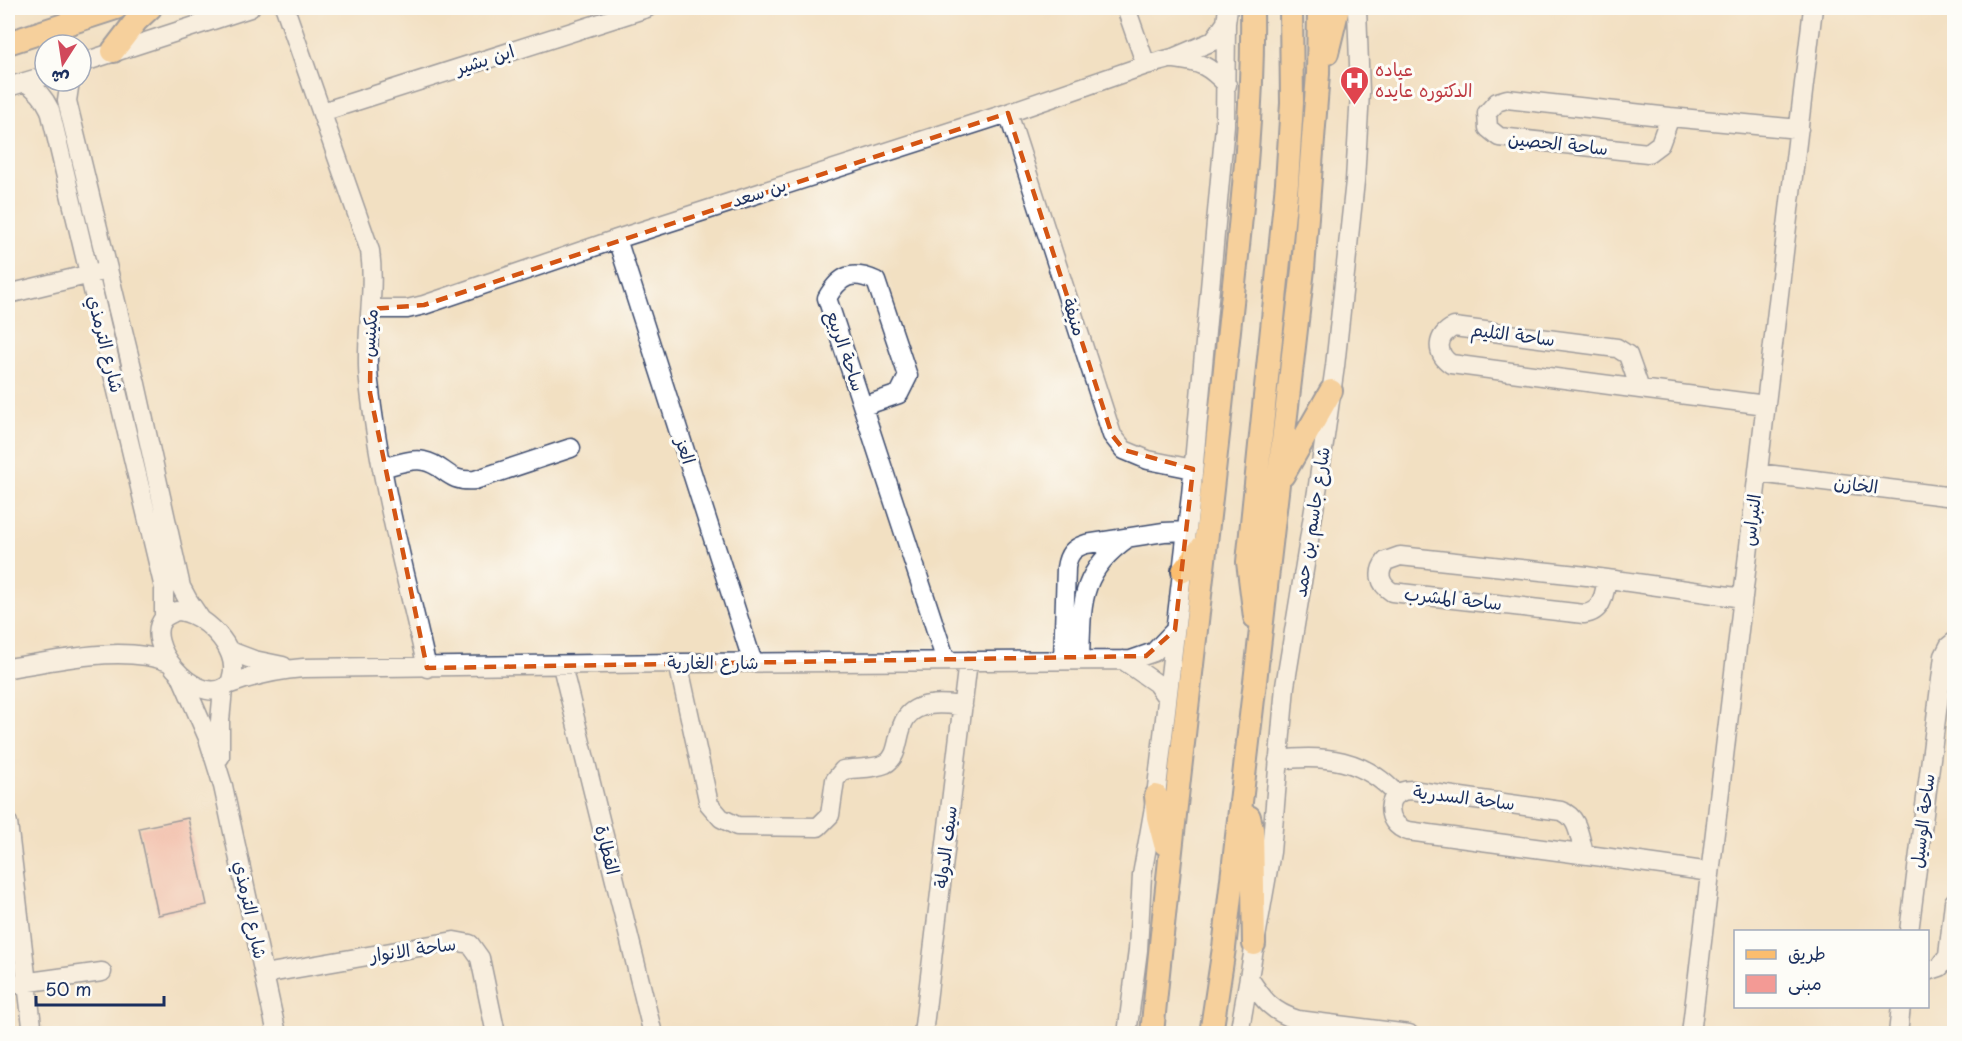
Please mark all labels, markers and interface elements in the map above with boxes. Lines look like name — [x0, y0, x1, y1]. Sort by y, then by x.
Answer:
north arrow — [33, 33, 93, 93]
street label: ابن بشير — [450, 36, 517, 81]
place label: عياده الدكتوره عايده — [1375, 55, 1472, 103]
hospital icon: عياده الدكتوره عايده — [1338, 64, 1370, 106]
text: ش — [49, 65, 71, 92]
street label: ساحة الحصين — [1507, 124, 1610, 161]
street label: بن سعد — [728, 170, 789, 213]
street label: شارع الترمذي — [80, 292, 132, 395]
street label: منيفة — [1057, 294, 1094, 339]
street label: ساحة الربيع — [819, 306, 873, 395]
street label: مكينس — [353, 308, 384, 358]
street label: ساحة الثليم — [1469, 315, 1557, 354]
street label: العز — [669, 432, 703, 467]
street label: شارع جاسم بن حمد — [1285, 445, 1338, 599]
street label: الخازن — [1833, 467, 1880, 500]
street label: النبراس — [1734, 492, 1767, 547]
street label: ساحة المشرب — [1403, 579, 1504, 616]
street label: شارع الغارية — [667, 648, 759, 675]
street label: ساحة الوسيل — [1902, 772, 1941, 870]
street label: ساحة السدرية — [1412, 777, 1517, 816]
street label: سيف الدولة — [926, 804, 963, 890]
street label: القطارة — [589, 822, 628, 877]
street label: شارع الترمذي — [227, 858, 275, 961]
street label: ساحة الانوار — [366, 929, 458, 968]
legend — [1734, 930, 1929, 1008]
text: طريق — [1788, 939, 1826, 966]
scale bar — [36, 969, 164, 1007]
text: مبنى — [1788, 969, 1822, 996]
text: 50 m — [45, 975, 92, 1002]

